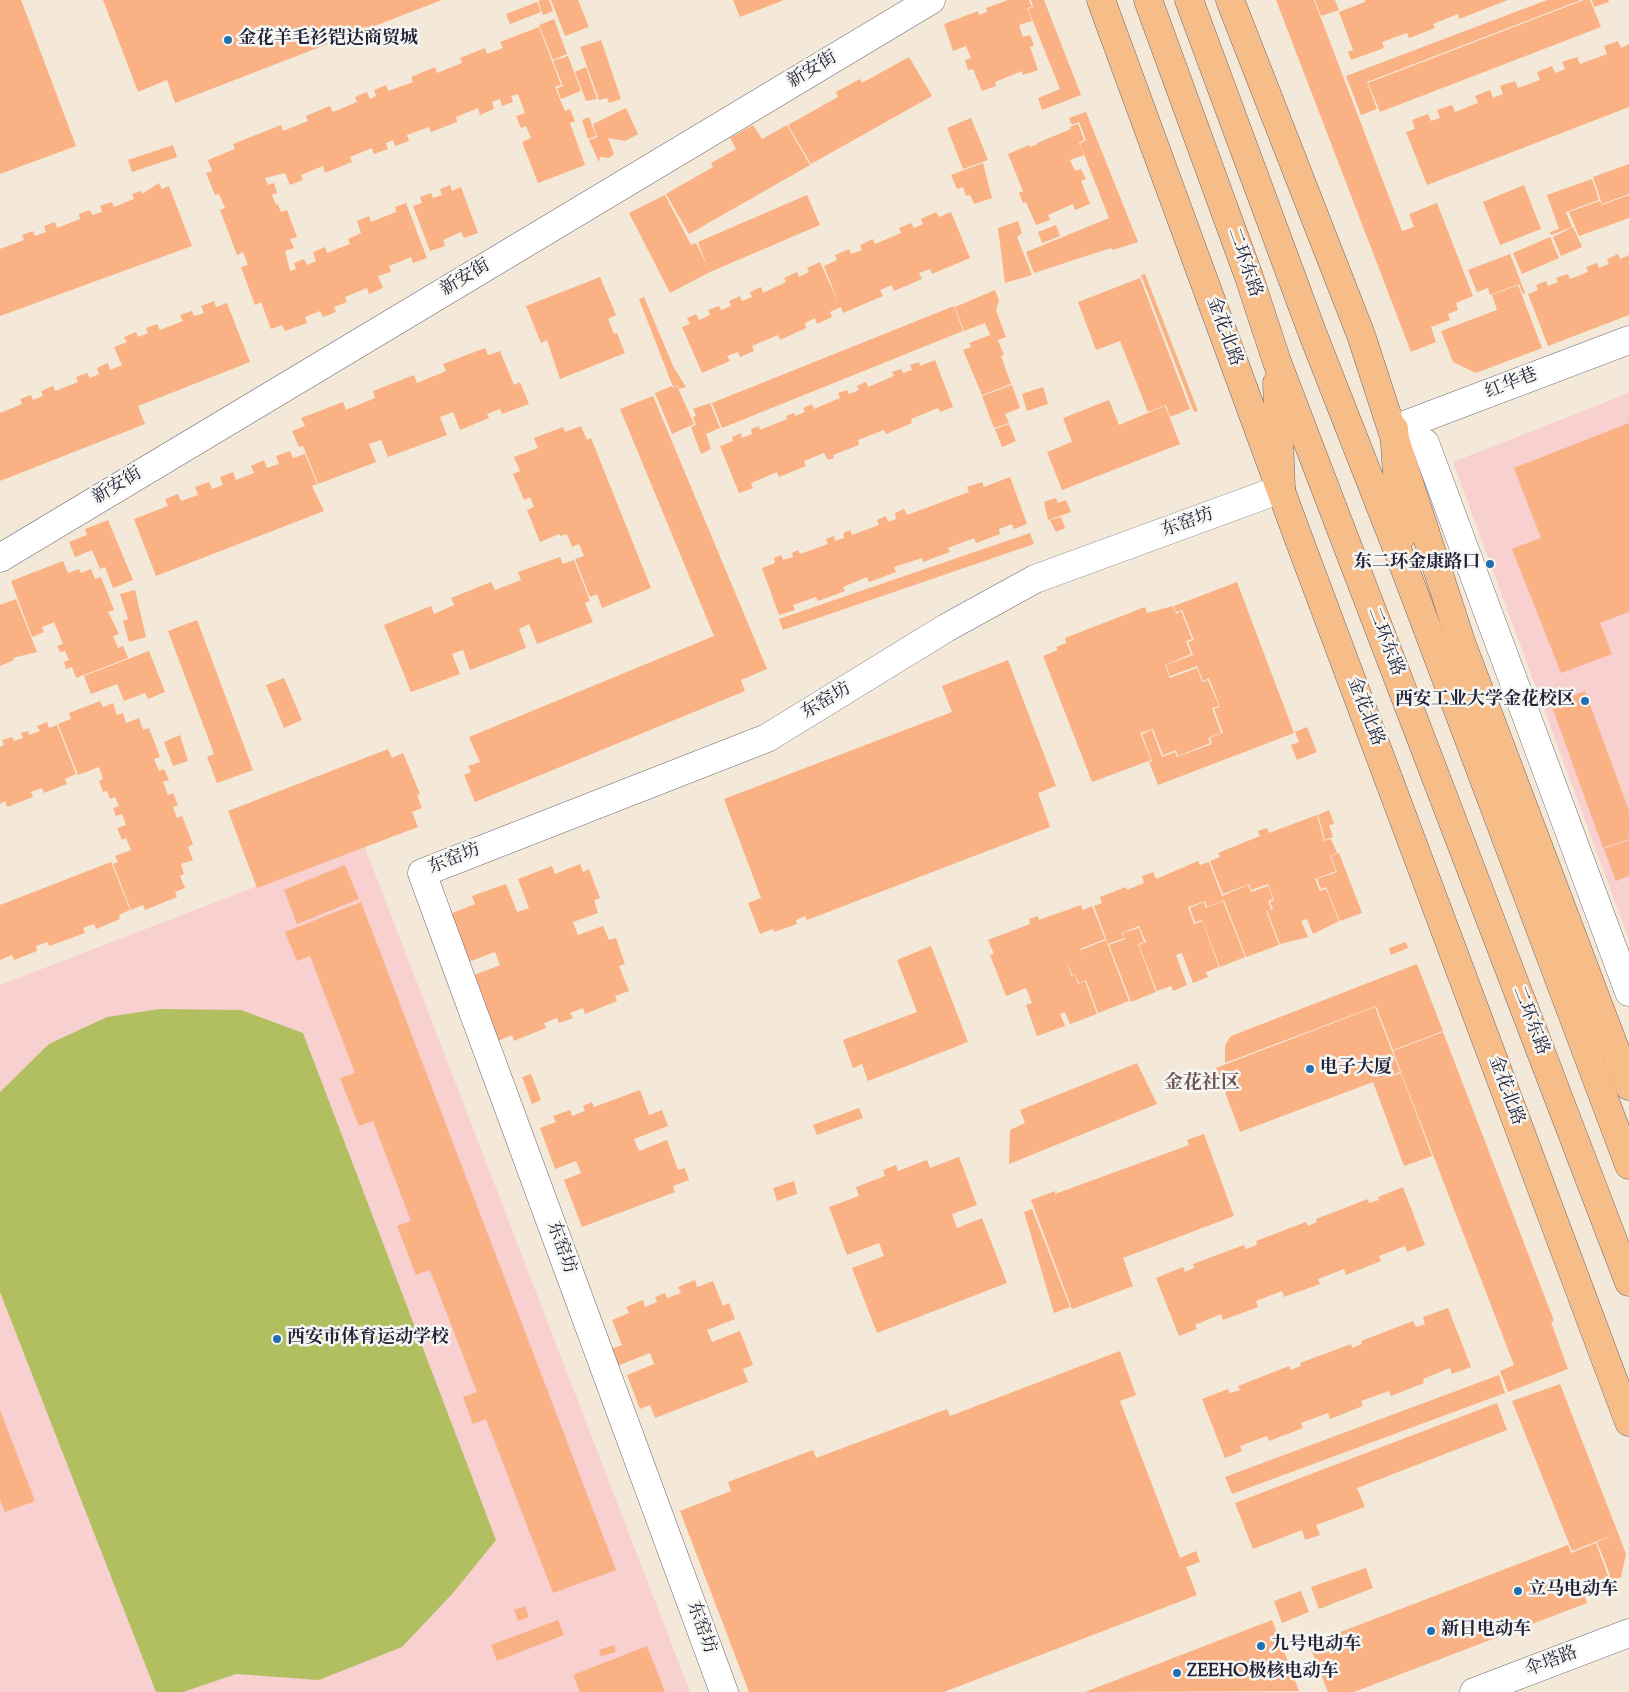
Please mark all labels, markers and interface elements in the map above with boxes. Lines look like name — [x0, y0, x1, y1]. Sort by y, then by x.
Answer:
place label: 金花羊毛衫铠达商贸城 — [238, 29, 418, 51]
marker: 金花羊毛衫铠达商贸城 — [222, 34, 234, 46]
street label: 新安街 — [784, 48, 842, 94]
street label: 二环东路 — [1221, 225, 1265, 301]
street label: 新安街 — [437, 256, 495, 302]
street label: 金花北路 — [1201, 294, 1245, 370]
street label: 红华巷 — [1483, 365, 1541, 405]
street label: 新安街 — [89, 464, 147, 510]
street label: 东窑坊 — [1159, 505, 1217, 543]
place label: 东二环金康路口 — [1354, 553, 1480, 575]
marker: 东二环金康路口 — [1484, 558, 1496, 570]
street label: 二环东路 — [1361, 605, 1407, 679]
street label: 金花北路 — [1341, 675, 1387, 749]
street label: 东窑坊 — [798, 679, 856, 725]
place label: 西安工业大学金花校区 — [1395, 690, 1575, 712]
marker: 西安工业大学金花校区 — [1579, 695, 1591, 707]
street label: 东窑坊 — [426, 840, 484, 880]
street label: 二环东路 — [1506, 984, 1552, 1058]
street label: 金花北路 — [1483, 1053, 1527, 1129]
place label: 电子大厦 — [1320, 1058, 1392, 1080]
marker: 电子大厦 — [1304, 1063, 1316, 1075]
district label: 金花社区 — [1164, 1074, 1240, 1096]
street label: 东窑坊 — [541, 1219, 579, 1277]
place label: 西安市体育运动学校 — [287, 1328, 449, 1350]
marker: 西安市体育运动学校 — [271, 1333, 283, 1345]
place label: 立马电动车 — [1528, 1580, 1618, 1602]
marker: 立马电动车 — [1512, 1585, 1524, 1597]
street label: 东窑坊 — [681, 1599, 719, 1657]
place label: 新日电动车 — [1441, 1620, 1531, 1642]
marker: 新日电动车 — [1425, 1625, 1437, 1637]
place label: 九号电动车 — [1271, 1635, 1361, 1657]
marker: 九号电动车 — [1255, 1640, 1267, 1652]
street label: 伞塔路 — [1523, 1643, 1581, 1683]
place label: ZEEHO极核电动车 — [1187, 1662, 1338, 1684]
marker: ZEEHO极核电动车 — [1171, 1667, 1183, 1679]

